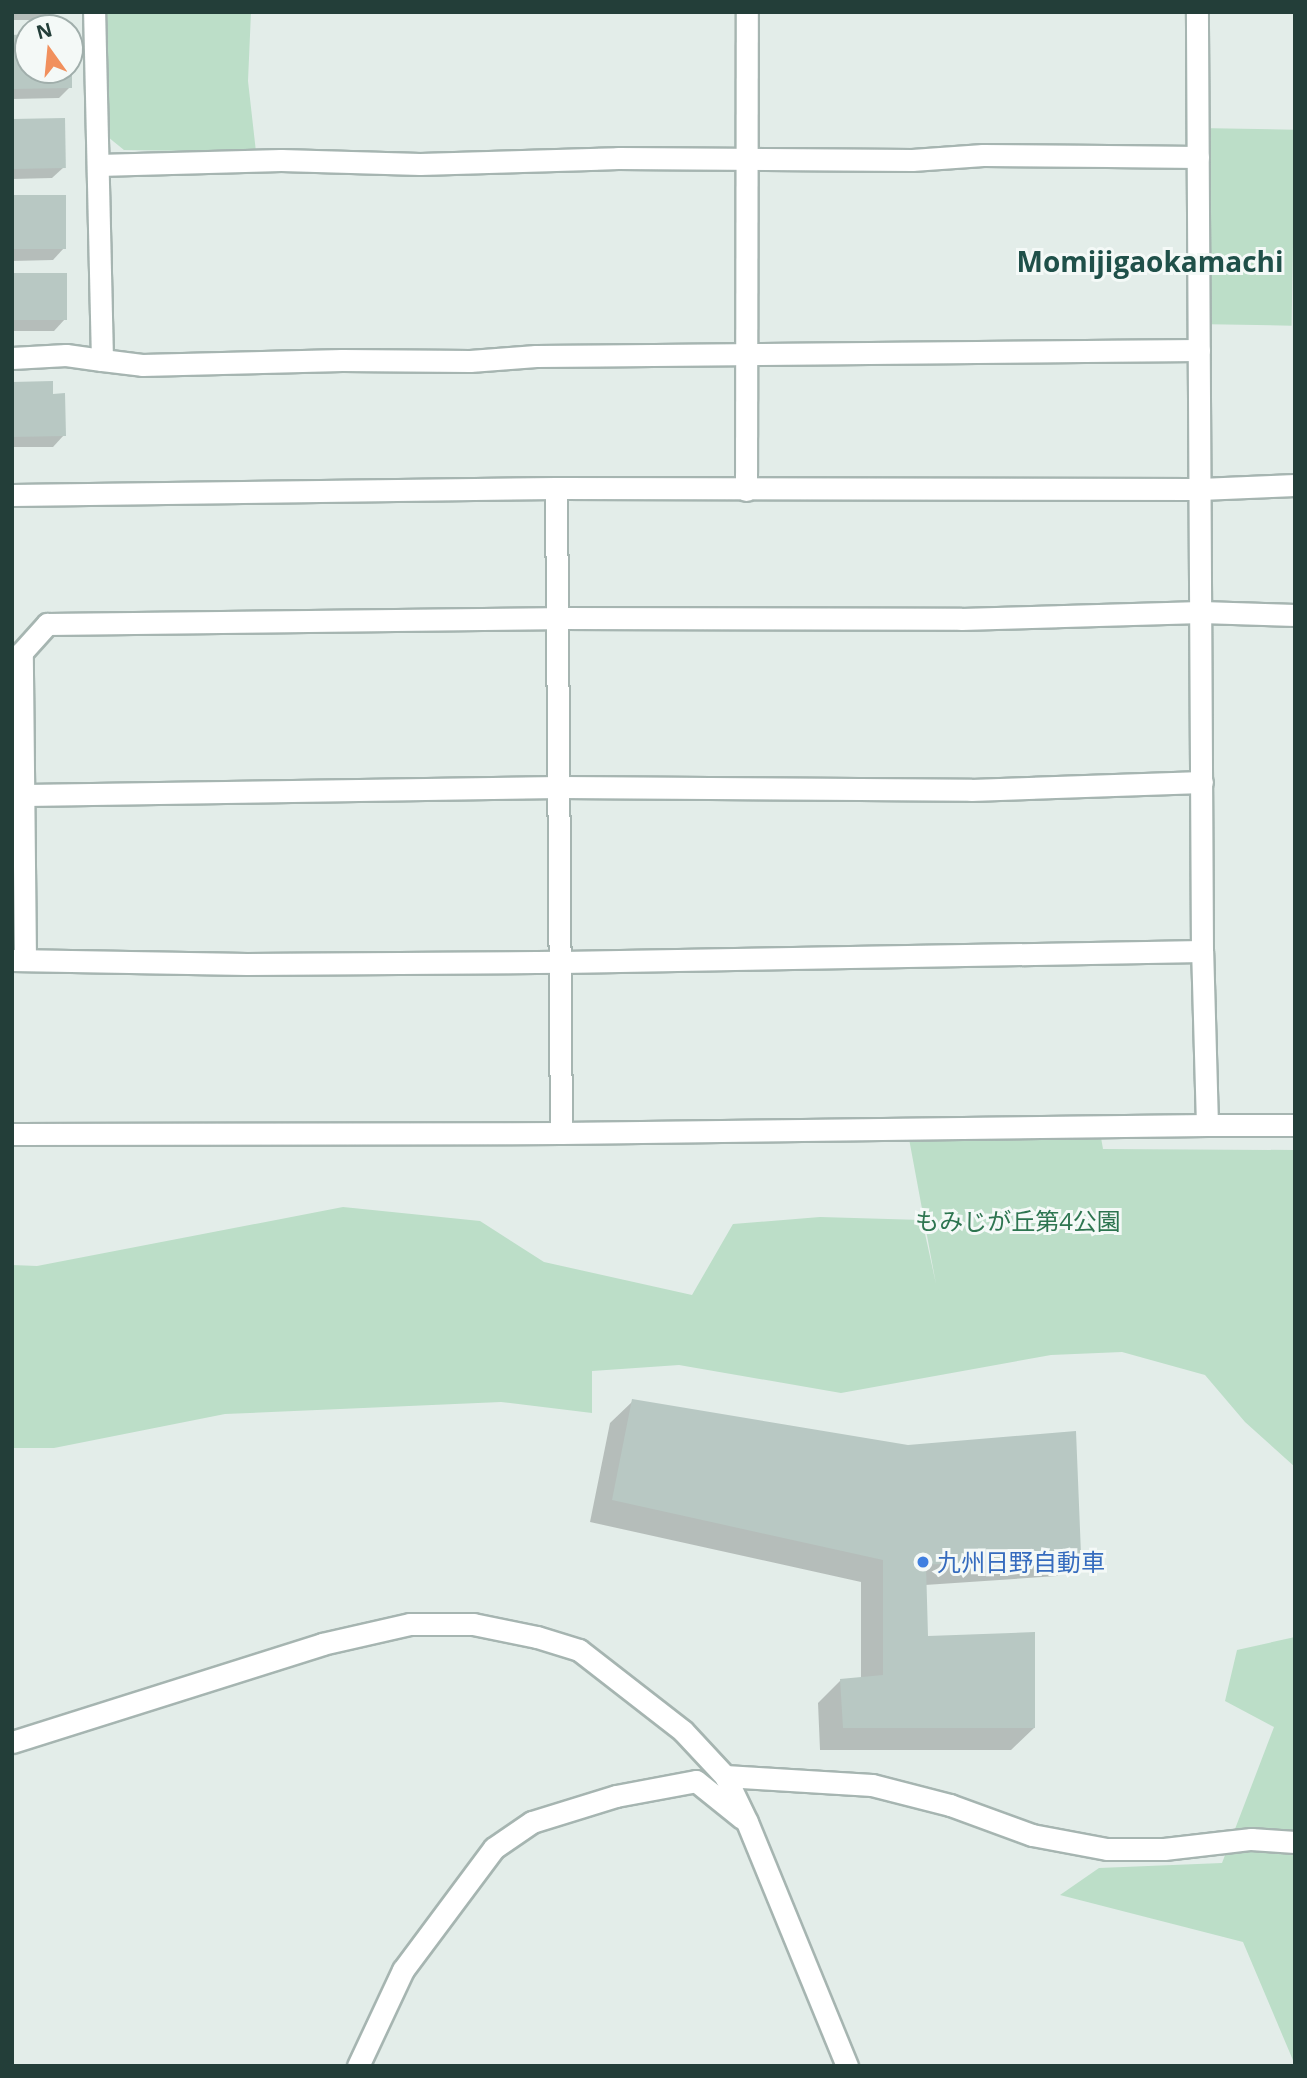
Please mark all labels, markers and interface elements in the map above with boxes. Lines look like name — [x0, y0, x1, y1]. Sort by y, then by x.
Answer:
north arrow — [14, 14, 84, 84]
text: N — [33, 16, 55, 45]
district label: Momijigaokamachi — [1017, 244, 1283, 278]
park label: もみじが丘第4公園 — [915, 1207, 1121, 1235]
place label: 九州日野自動車 — [937, 1548, 1105, 1576]
marker: 九州日野自動車 — [915, 1554, 931, 1570]

